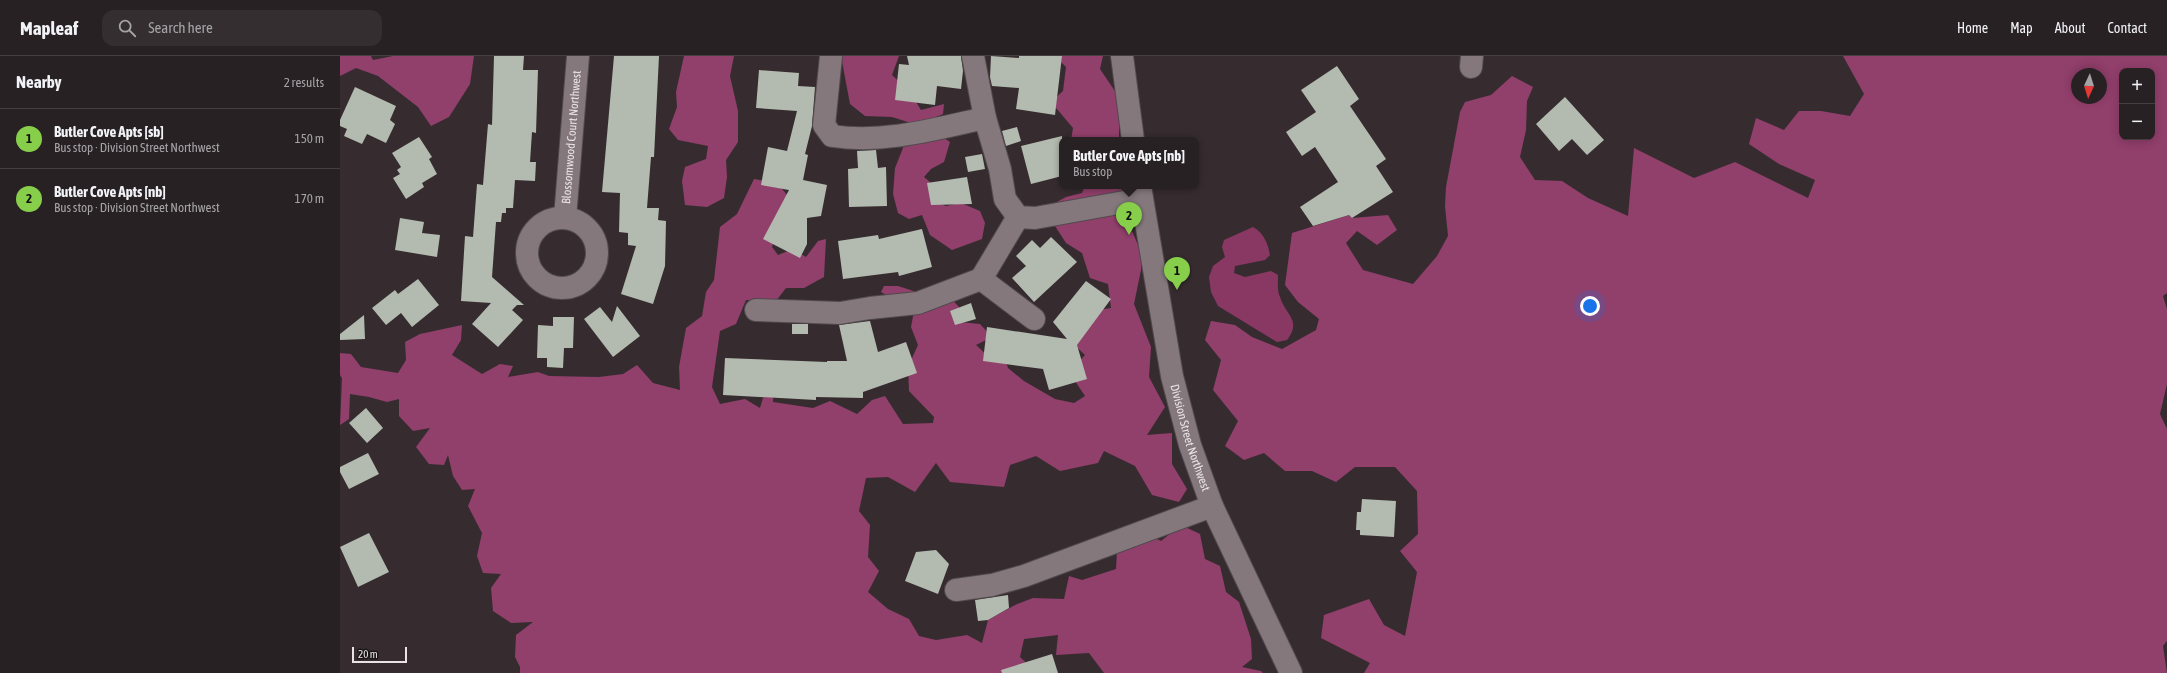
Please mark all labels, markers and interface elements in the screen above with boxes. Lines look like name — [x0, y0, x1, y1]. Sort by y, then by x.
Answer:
search box — [102, 10, 382, 46]
text: Mapleaf — [20, 17, 78, 39]
icon: search — [116, 17, 138, 39]
text: Search here — [148, 19, 213, 36]
text: Home — [1957, 20, 1988, 36]
text: Map — [2010, 20, 2033, 36]
text: About — [2055, 20, 2086, 36]
text: Contact — [2108, 20, 2147, 36]
north arrow — [2071, 68, 2107, 104]
map controls — [2119, 68, 2155, 140]
button: + — [2119, 68, 2155, 104]
street label: Blossomwood Court Northwest — [559, 69, 584, 205]
text: Nearby — [16, 72, 62, 92]
text: 2 results — [284, 75, 324, 90]
button: − — [2119, 104, 2155, 140]
text: Butler Cove Apts [sb] — [54, 123, 164, 140]
text: 1 — [26, 131, 32, 146]
text: 150 m — [295, 131, 324, 146]
popup — [1059, 137, 1199, 189]
text: Bus stop · Division Street Northwest — [54, 140, 220, 155]
text: Butler Cove Apts [nb] — [1073, 147, 1185, 164]
text: Bus stop — [1073, 164, 1112, 179]
text: Butler Cove Apts [nb] — [54, 183, 166, 200]
text: 2 — [26, 191, 32, 206]
text: 170 m — [295, 191, 324, 206]
text: Bus stop · Division Street Northwest — [54, 200, 220, 215]
pin: 2 — [1116, 202, 1142, 235]
pin: 1 — [1164, 257, 1190, 290]
your location — [1580, 296, 1600, 316]
street label: Division Street Northwest — [1167, 383, 1213, 494]
scale bar — [352, 645, 407, 664]
text: 20 m — [358, 648, 378, 660]

